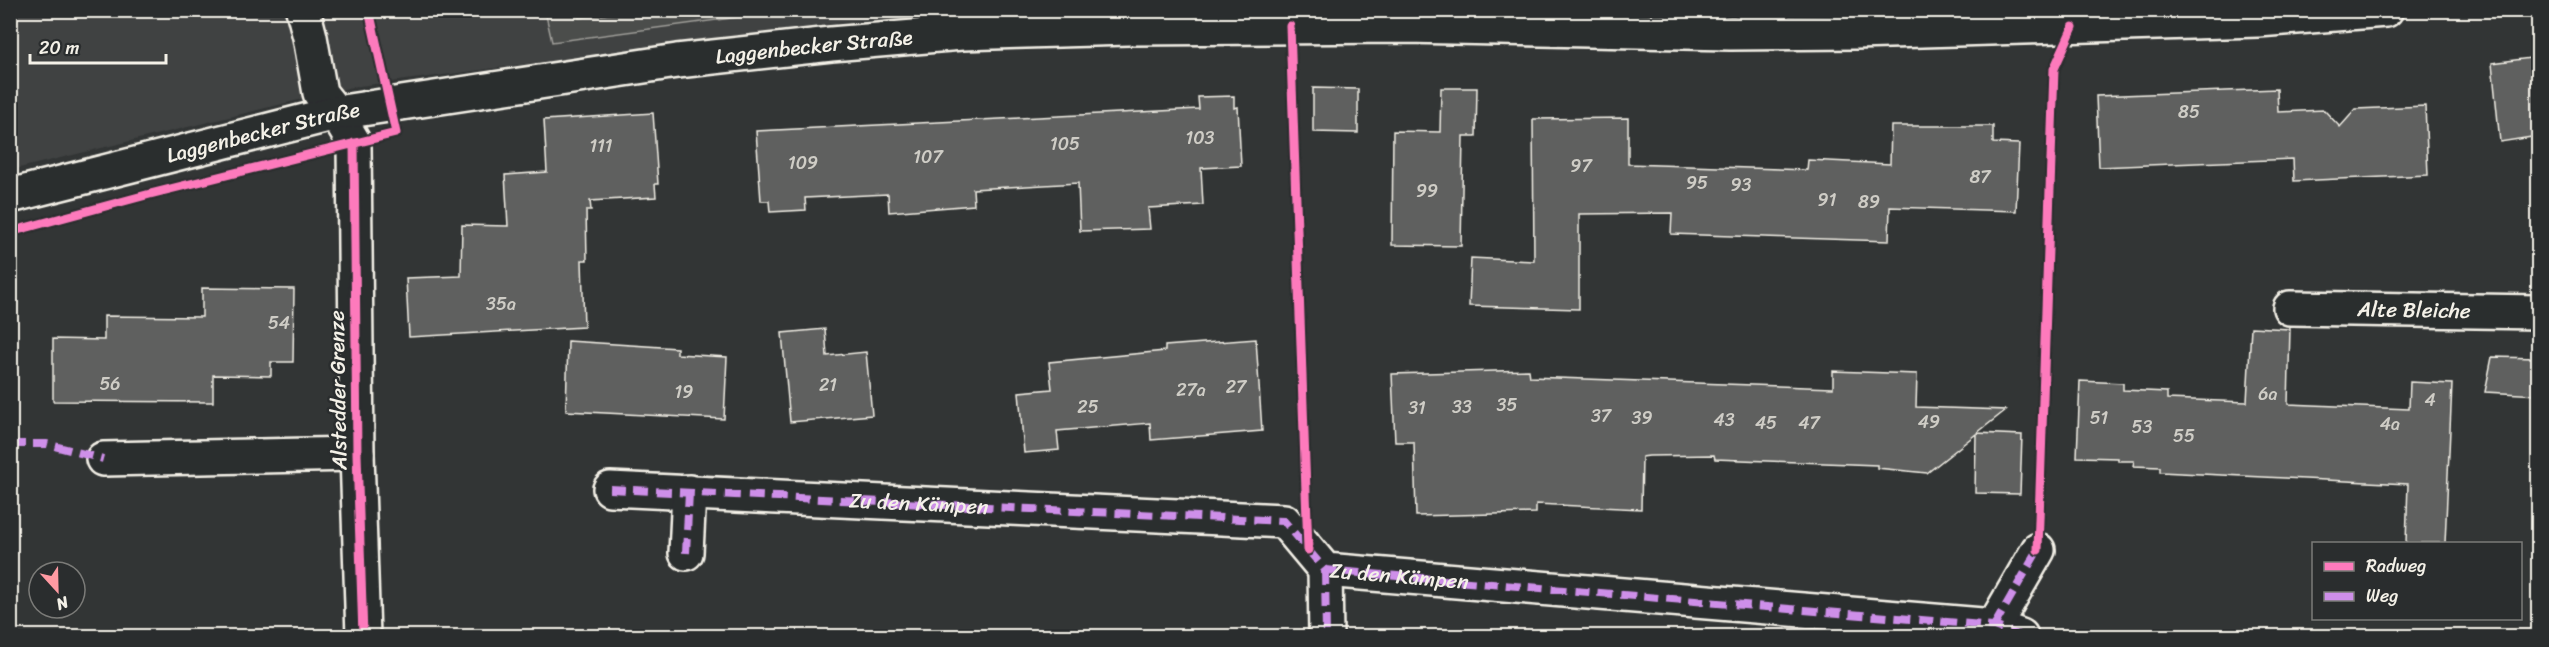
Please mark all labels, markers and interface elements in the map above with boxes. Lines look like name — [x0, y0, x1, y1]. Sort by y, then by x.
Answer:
street label: Laggenbecker Straße — [713, 18, 914, 76]
scale bar — [30, 27, 166, 65]
text: 20 m — [39, 32, 79, 64]
street label: Laggenbecker Straße — [162, 91, 362, 174]
house number: 85 — [2178, 96, 2200, 128]
house number: 103 — [1186, 122, 1215, 154]
house number: 105 — [1050, 128, 1080, 160]
house number: 111 — [589, 130, 613, 162]
house number: 107 — [913, 141, 944, 173]
house number: 109 — [788, 147, 818, 179]
house number: 97 — [1570, 150, 1593, 182]
house number: 87 — [1969, 161, 1992, 193]
house number: 95 — [1686, 167, 1708, 199]
house number: 93 — [1731, 169, 1752, 201]
house number: 99 — [1416, 175, 1438, 207]
house number: 91 — [1818, 184, 1837, 216]
house number: 89 — [1858, 186, 1880, 218]
house number: 35a — [486, 288, 516, 320]
street label: Alte Bleiche — [2356, 290, 2471, 330]
house number: 54 — [268, 307, 290, 339]
street label: Alstedder Grenze — [318, 310, 358, 471]
house number: 56 — [99, 368, 121, 400]
house number: 21 — [819, 369, 837, 401]
house number: 27 — [1226, 371, 1248, 403]
house number: 27a — [1176, 374, 1206, 406]
house number: 19 — [675, 376, 693, 408]
house number: 6a — [2258, 378, 2278, 410]
house number: 4 — [2424, 384, 2436, 416]
house number: 35 — [1497, 389, 1517, 421]
house number: 25 — [1077, 391, 1099, 423]
house number: 33 — [1452, 391, 1472, 423]
house number: 31 — [1408, 392, 1426, 424]
house number: 37 — [1591, 400, 1613, 432]
house number: 39 — [1632, 402, 1652, 434]
house number: 51 — [2090, 402, 2109, 434]
house number: 43 — [1713, 404, 1735, 436]
house number: 49 — [1918, 406, 1940, 438]
house number: 45 — [1755, 407, 1777, 439]
house number: 47 — [1798, 407, 1821, 439]
house number: 4a — [2380, 408, 2400, 440]
house number: 53 — [2132, 411, 2153, 443]
house number: 55 — [2173, 420, 2195, 452]
street label: Zu den Kämpen — [848, 481, 989, 526]
legend — [2312, 542, 2522, 620]
text: Radweg — [2366, 550, 2426, 582]
street label: Zu den Kämpen — [1328, 551, 1470, 601]
north arrow — [27, 560, 87, 620]
text: Weg — [2366, 580, 2398, 612]
text: N — [51, 588, 74, 619]

